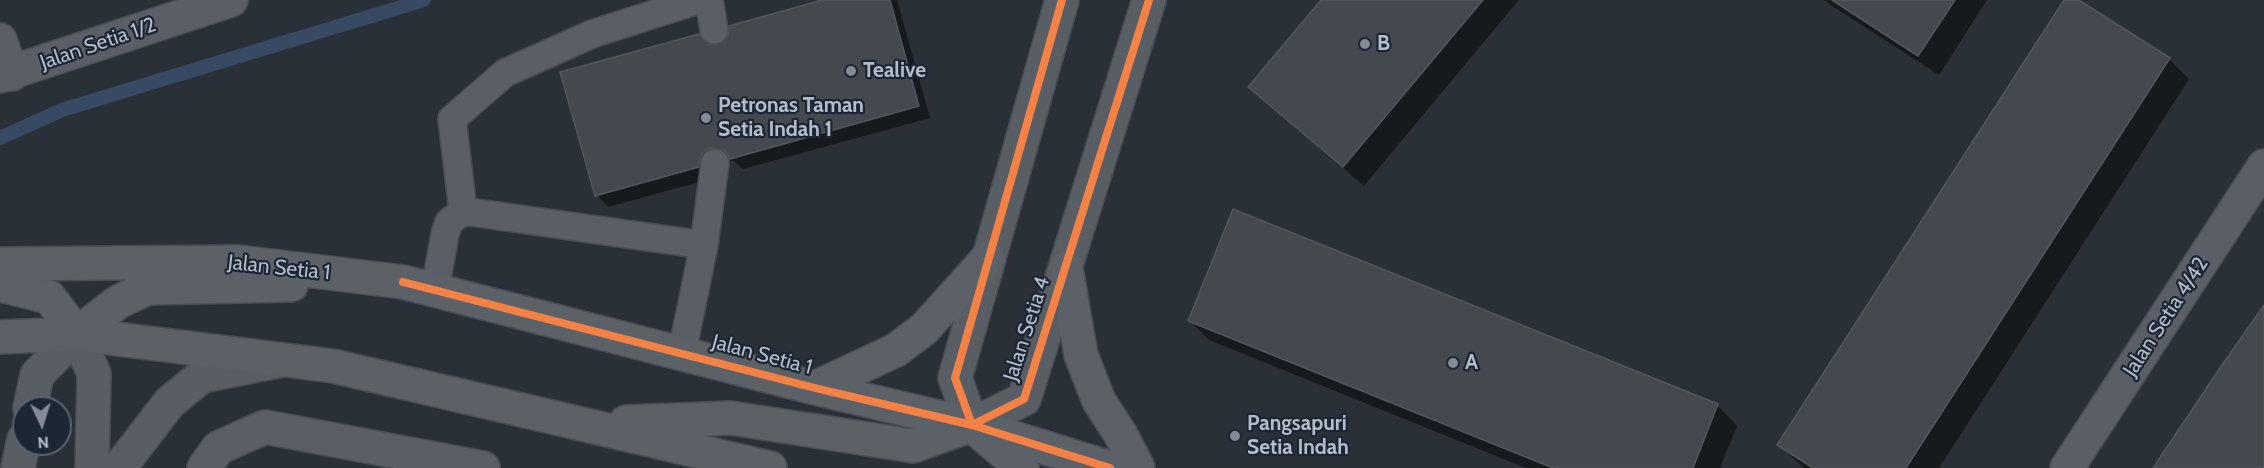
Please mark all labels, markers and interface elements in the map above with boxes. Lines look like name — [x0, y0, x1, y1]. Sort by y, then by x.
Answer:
street label: Jalan Setia 1/2 — [37, 12, 159, 76]
place label: B — [1377, 31, 1390, 57]
marker: B — [1358, 37, 1372, 51]
place label: Tealive — [863, 58, 926, 84]
marker: Tealive — [844, 64, 858, 78]
place label: Petronas Taman Setia Indah 1 — [718, 93, 864, 143]
marker: Petronas Taman Setia Indah 1 — [699, 111, 713, 125]
street label: Jalan Setia 1 — [227, 250, 331, 286]
street label: Jalan Setia 4/42 — [2118, 253, 2214, 381]
street label: Jalan Setia 4 — [998, 274, 1056, 384]
street label: Jalan Setia 1 — [709, 330, 815, 380]
place label: A — [1465, 350, 1478, 376]
marker: A — [1446, 356, 1460, 370]
north arrow — [12, 396, 72, 456]
place label: Pangsapuri Setia Indah — [1247, 411, 1349, 461]
marker: Pangsapuri Setia Indah — [1228, 429, 1242, 443]
text: N — [37, 433, 49, 452]

